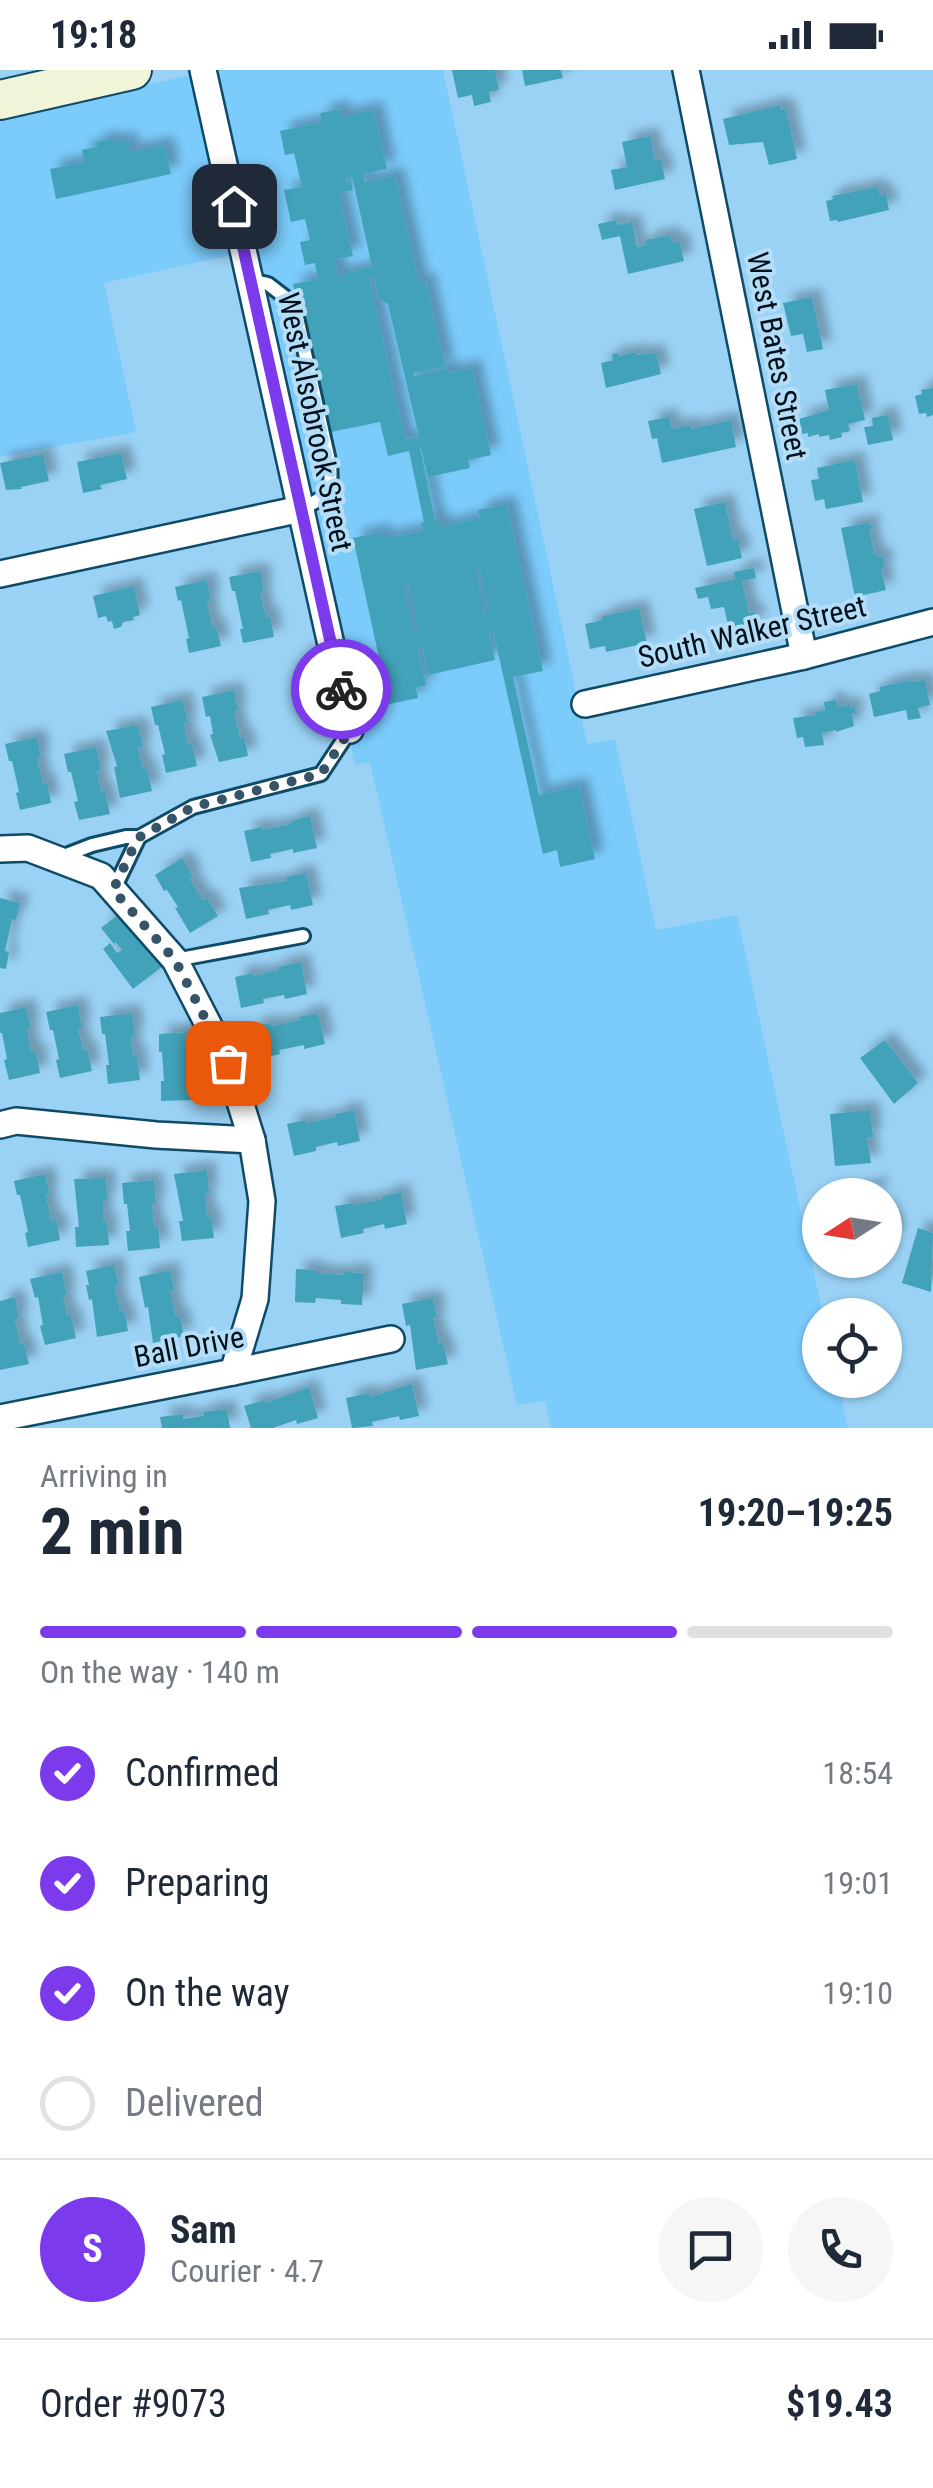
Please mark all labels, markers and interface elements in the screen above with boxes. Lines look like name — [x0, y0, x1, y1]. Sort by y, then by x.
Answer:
text: 19:18 — [50, 13, 137, 57]
pin — [192, 164, 277, 249]
icon: home — [207, 179, 262, 234]
street label: West Bates Street — [740, 249, 815, 463]
street label: West Alsobrook Street — [271, 289, 360, 554]
street label: South Walker Street — [635, 588, 869, 675]
courier — [291, 639, 391, 739]
icon: bike — [314, 662, 369, 717]
pin — [186, 1021, 271, 1106]
icon: bag — [201, 1036, 256, 1091]
north arrow — [802, 1178, 902, 1278]
map controls — [802, 1178, 902, 1398]
button: locate — [802, 1298, 902, 1398]
street label: Ball Drive — [131, 1319, 247, 1374]
text: Arriving in — [40, 1457, 168, 1495]
text: 19:20–19:25 — [698, 1491, 893, 1535]
text: 2 min — [40, 1494, 184, 1570]
text: On the way · 140 m — [40, 1653, 280, 1691]
icon: check — [40, 1746, 95, 1801]
text: Confirmed — [125, 1751, 280, 1795]
text: 18:54 — [822, 1754, 893, 1792]
icon: check — [40, 1856, 95, 1911]
text: Preparing — [125, 1861, 270, 1905]
text: 19:01 — [822, 1864, 893, 1902]
icon: check — [40, 1966, 95, 2021]
text: On the way — [125, 1971, 290, 2015]
text: 19:10 — [822, 1974, 893, 2012]
text: Delivered — [125, 2081, 264, 2125]
button: chat — [658, 2197, 763, 2302]
button: phone — [788, 2197, 893, 2302]
text: Sam — [170, 2208, 237, 2252]
text: S — [82, 2227, 103, 2271]
text: Courier · 4.7 — [170, 2252, 324, 2290]
text: Order #9073 — [40, 2382, 227, 2426]
text: $19.43 — [786, 2382, 893, 2426]

